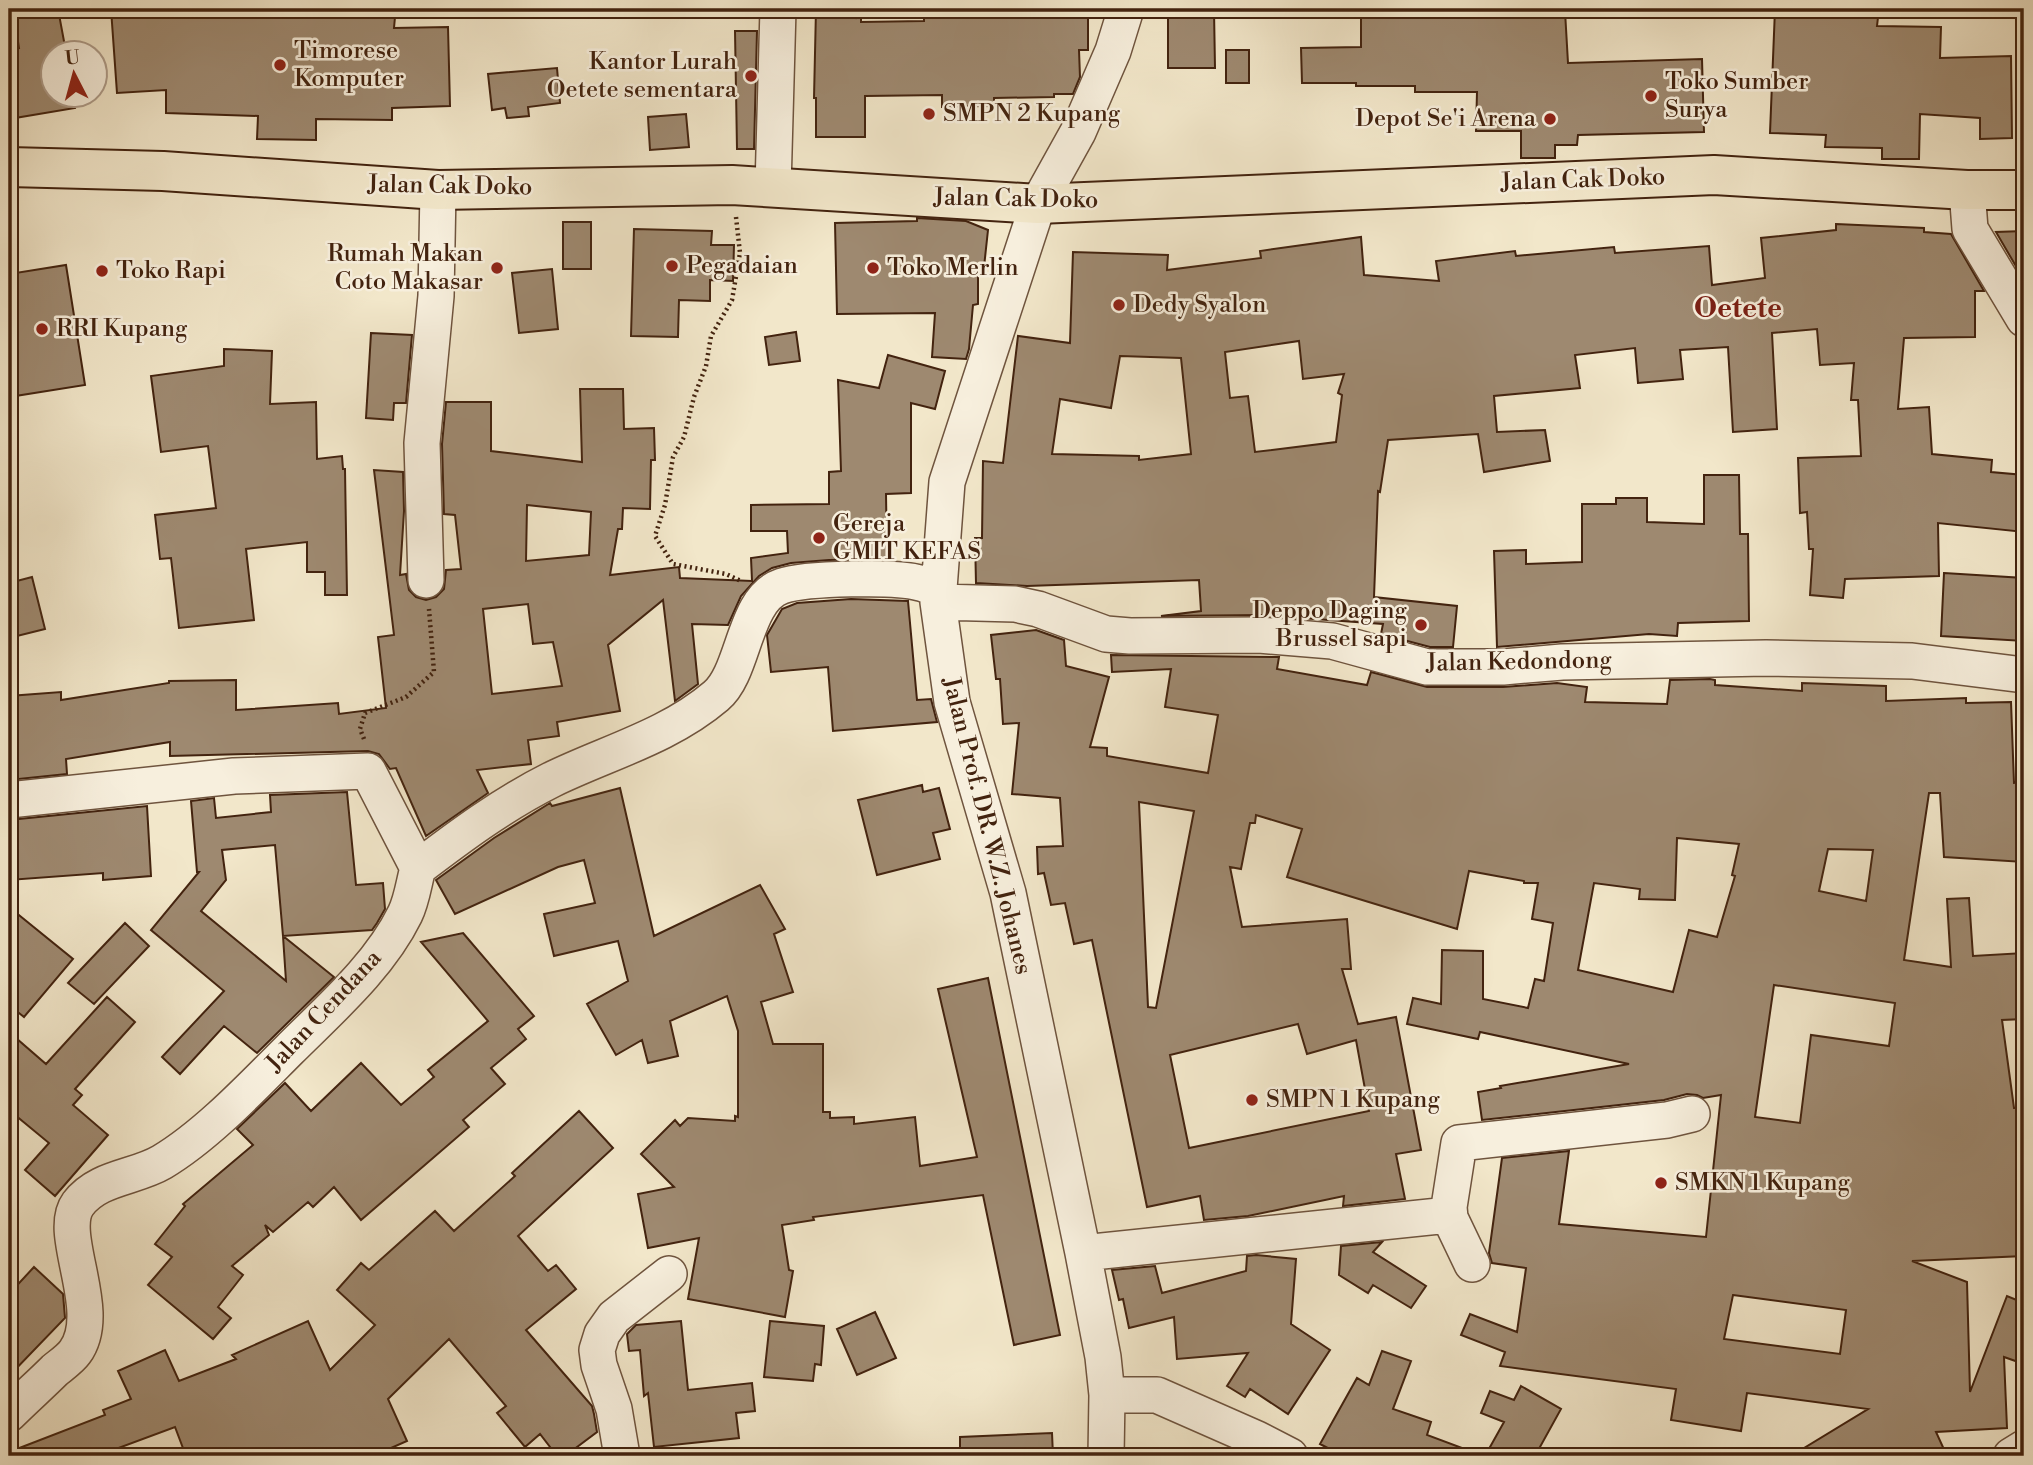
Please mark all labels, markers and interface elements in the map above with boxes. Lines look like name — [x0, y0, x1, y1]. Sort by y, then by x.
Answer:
place label: Timorese Komputer — [294, 36, 404, 94]
north arrow — [38, 38, 108, 108]
text: U — [64, 45, 81, 71]
place label: Kantor Lurah Oetete sementara — [547, 47, 738, 105]
marker: Timorese Komputer — [272, 57, 288, 73]
place label: Toko Sumber Surya — [1665, 67, 1809, 125]
marker: Kantor Lurah Oetete sementara — [743, 68, 759, 84]
marker: Toko Sumber Surya — [1643, 88, 1659, 104]
place label: SMPN 2 Kupang — [943, 99, 1121, 129]
place label: Depot Se'i Arena — [1355, 104, 1537, 134]
marker: SMPN 2 Kupang — [921, 106, 937, 122]
marker: Depot Se'i Arena — [1542, 111, 1558, 127]
street label: Jalan Cak Doko — [1499, 162, 1666, 198]
street label: Jalan Cak Doko — [366, 170, 533, 202]
street label: Jalan Cak Doko — [932, 183, 1099, 215]
place label: Rumah Makan Coto Makasar — [327, 239, 483, 297]
place label: Pegadaian — [686, 251, 798, 281]
place label: Toko Merlin — [887, 253, 1019, 283]
place label: Toko Rapi — [116, 256, 226, 286]
marker: Pegadaian — [664, 258, 680, 274]
marker: Rumah Makan Coto Makasar — [489, 260, 505, 276]
marker: Toko Merlin — [865, 260, 881, 276]
marker: Toko Rapi — [94, 263, 110, 279]
place label: Dedy Syalon — [1133, 290, 1266, 320]
district label: Oetete — [1694, 291, 1782, 326]
marker: Dedy Syalon — [1111, 297, 1127, 313]
place label: RRI Kupang — [56, 314, 188, 344]
marker: RRI Kupang — [34, 321, 50, 337]
place label: Gereja GMIT KEFAS — [833, 509, 981, 567]
marker: Gereja GMIT KEFAS — [811, 530, 827, 546]
place label: Deppo Daging Brussel sapi — [1252, 596, 1408, 654]
marker: Deppo Daging Brussel sapi — [1413, 617, 1429, 633]
street label: Jalan Kedondong — [1425, 645, 1613, 679]
street label: Jalan Prof. DR. W.Z. Johanes — [935, 673, 1038, 978]
street label: Jalan Cendana — [259, 943, 389, 1079]
place label: SMPN 1 Kupang — [1266, 1085, 1440, 1115]
marker: SMPN 1 Kupang — [1244, 1092, 1260, 1108]
place label: SMKN 1 Kupang — [1675, 1168, 1850, 1198]
marker: SMKN 1 Kupang — [1653, 1175, 1669, 1191]

